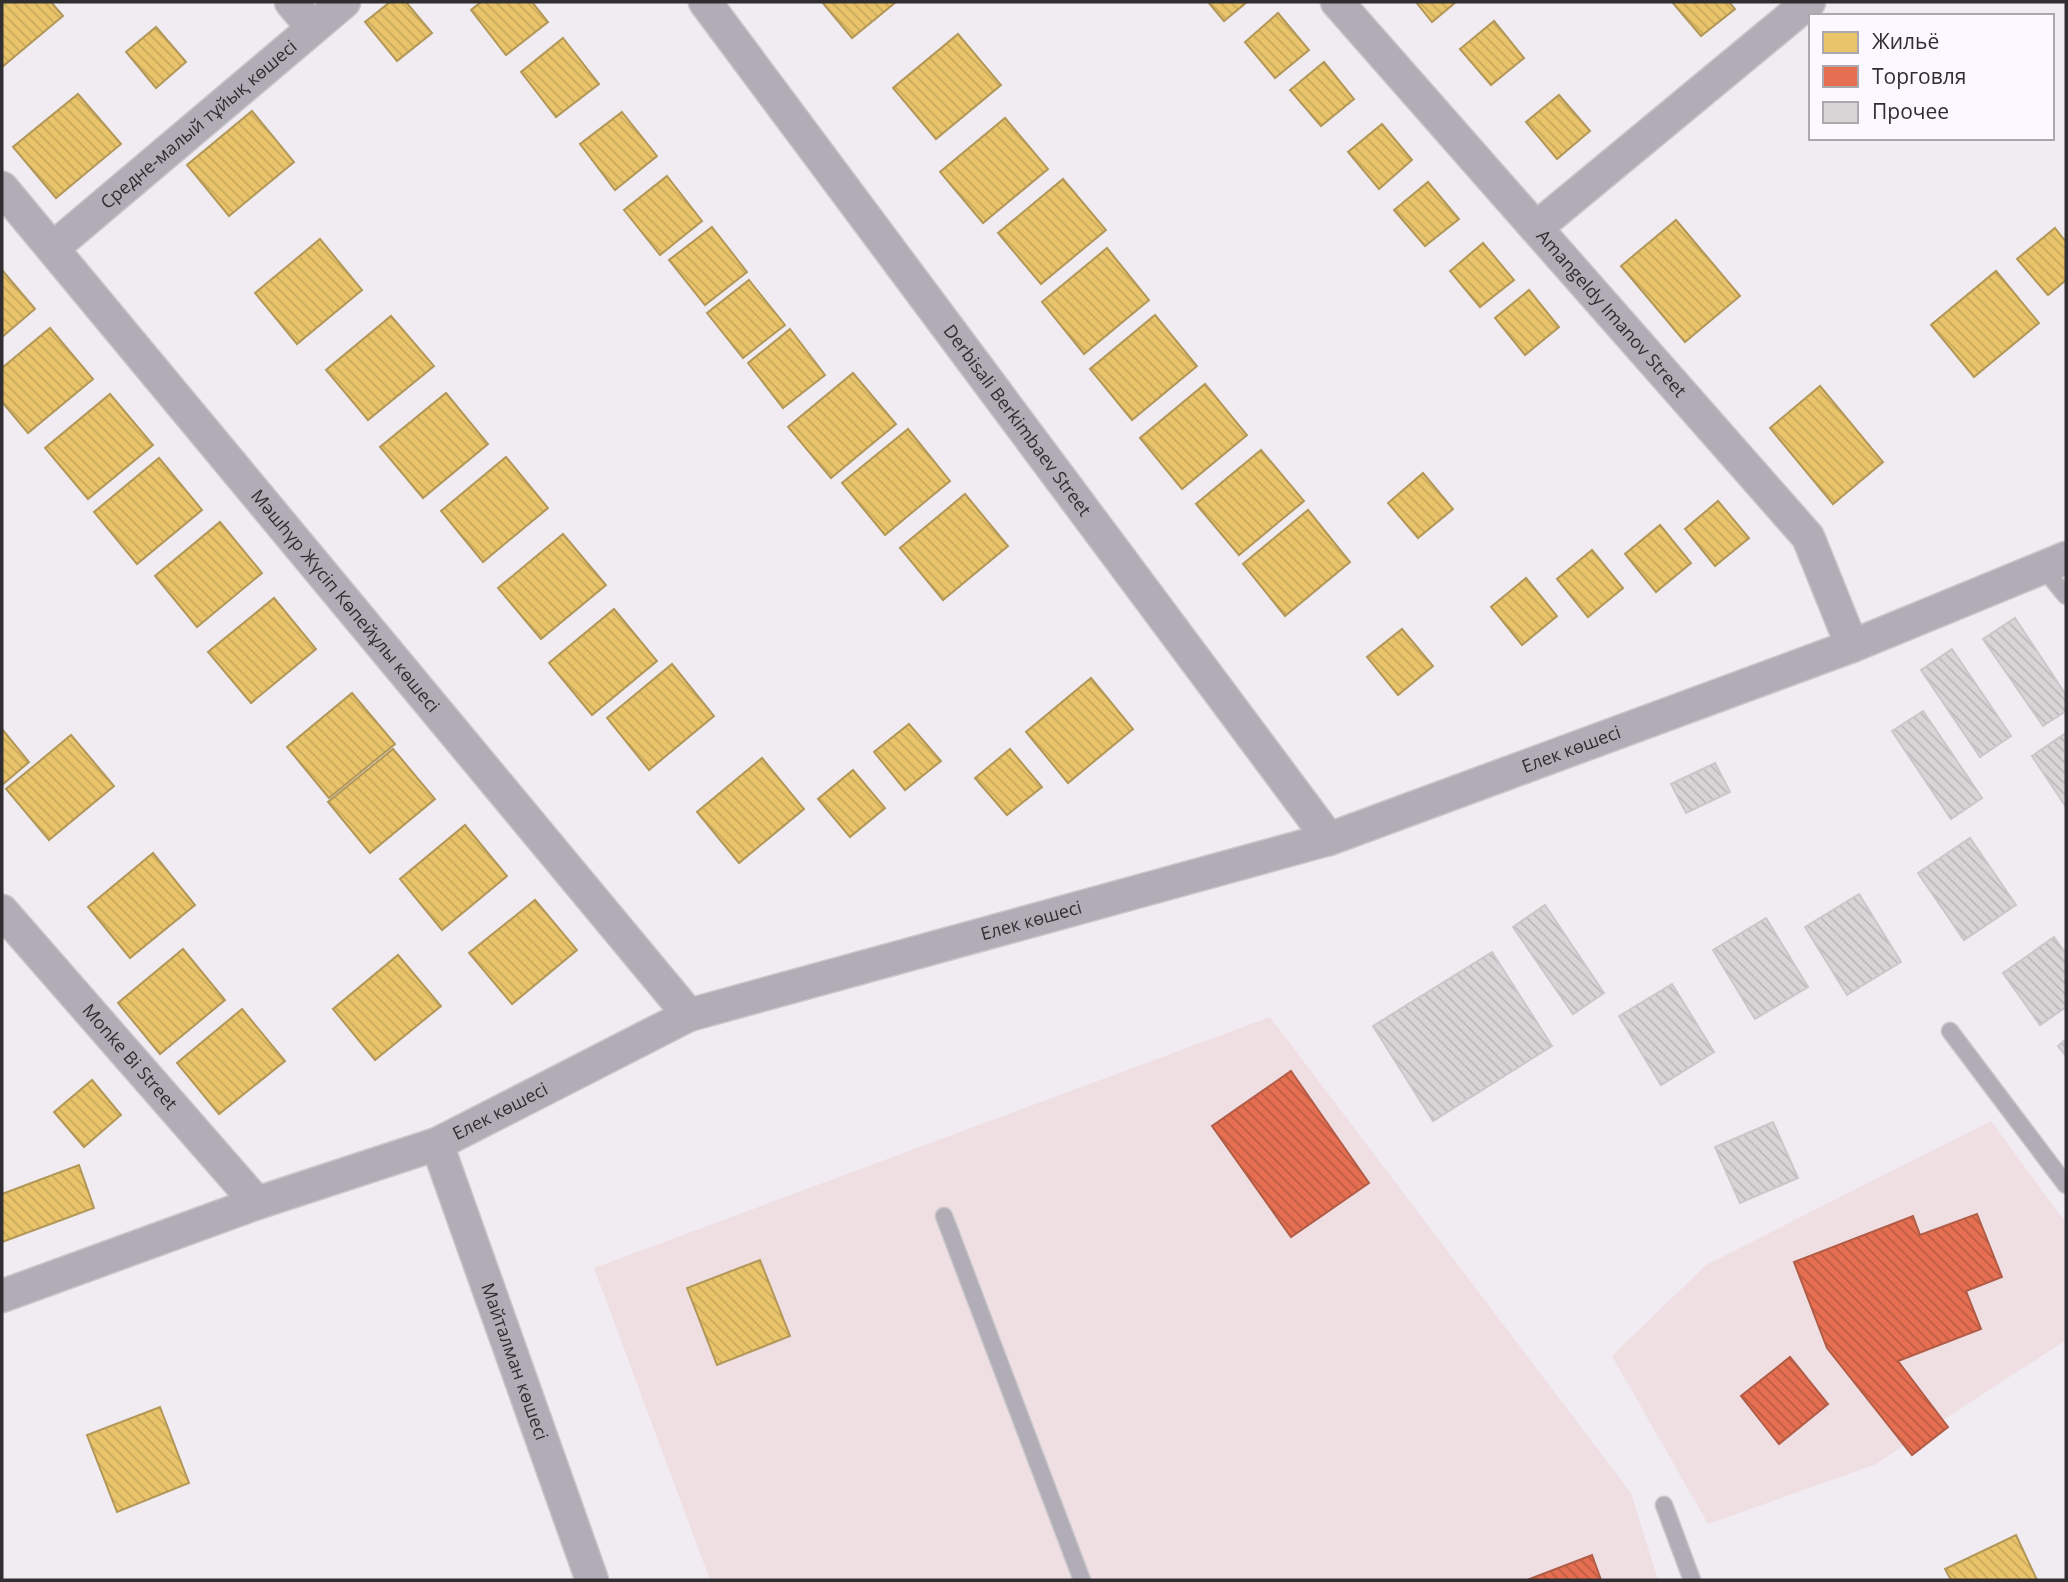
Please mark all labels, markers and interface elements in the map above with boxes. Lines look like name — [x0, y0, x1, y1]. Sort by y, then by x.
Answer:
legend — [1809, 14, 2054, 140]
text: Жильё — [1872, 27, 1939, 55]
street label: Средне-малый тұйық көшесі — [95, 34, 302, 214]
text: Торговля — [1872, 62, 1966, 90]
text: Прочее — [1872, 97, 1949, 125]
street label: Amangeldy Imanov Street — [1532, 224, 1692, 402]
street label: Derbisali Berkimbaev Street — [938, 319, 1097, 521]
street label: Мәшһүр Жүсіп Көпейұлы көшесі — [246, 484, 446, 717]
street label: Елек көшесі — [1518, 719, 1624, 778]
street label: Елек көшесі — [978, 895, 1084, 945]
street label: Monke Bi Street — [77, 998, 183, 1115]
street label: Елек көшесі — [448, 1076, 552, 1145]
street label: Майталман көшесі — [476, 1279, 554, 1443]

